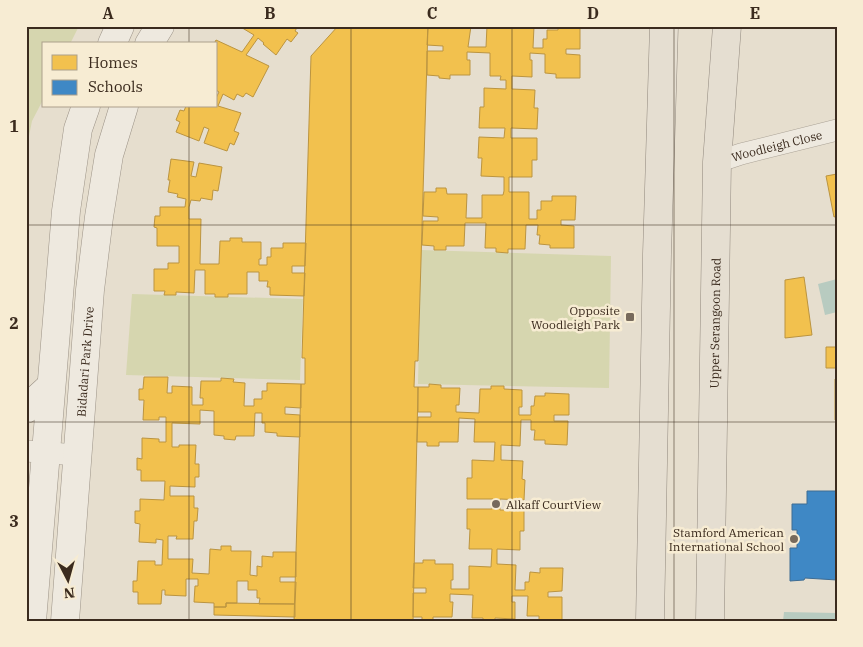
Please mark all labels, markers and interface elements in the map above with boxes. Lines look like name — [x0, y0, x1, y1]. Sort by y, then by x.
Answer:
text: A — [102, 3, 114, 23]
text: B — [264, 3, 276, 23]
text: C — [427, 3, 437, 23]
text: D — [587, 3, 599, 23]
text: E — [750, 3, 760, 23]
legend — [42, 42, 218, 108]
text: Homes — [88, 53, 138, 72]
text: Schools — [88, 77, 143, 96]
text: 1 — [9, 116, 19, 136]
street label: Woodleigh Close — [729, 127, 824, 164]
street label: Upper Serangoon Road — [706, 258, 723, 388]
place label: Opposite Woodleigh Park — [531, 303, 620, 332]
street label: Bidadari Park Drive — [73, 306, 96, 418]
marker: Opposite Woodleigh Park — [624, 311, 636, 323]
text: 2 — [9, 313, 19, 333]
place label: Alkaff CourtView — [506, 497, 602, 512]
marker: Alkaff CourtView — [490, 498, 502, 510]
text: 3 — [9, 511, 19, 531]
place label: Stamford American International School — [669, 525, 784, 554]
marker: Stamford American International School — [788, 533, 800, 545]
north arrow — [42, 554, 92, 604]
text: N — [63, 583, 76, 602]

